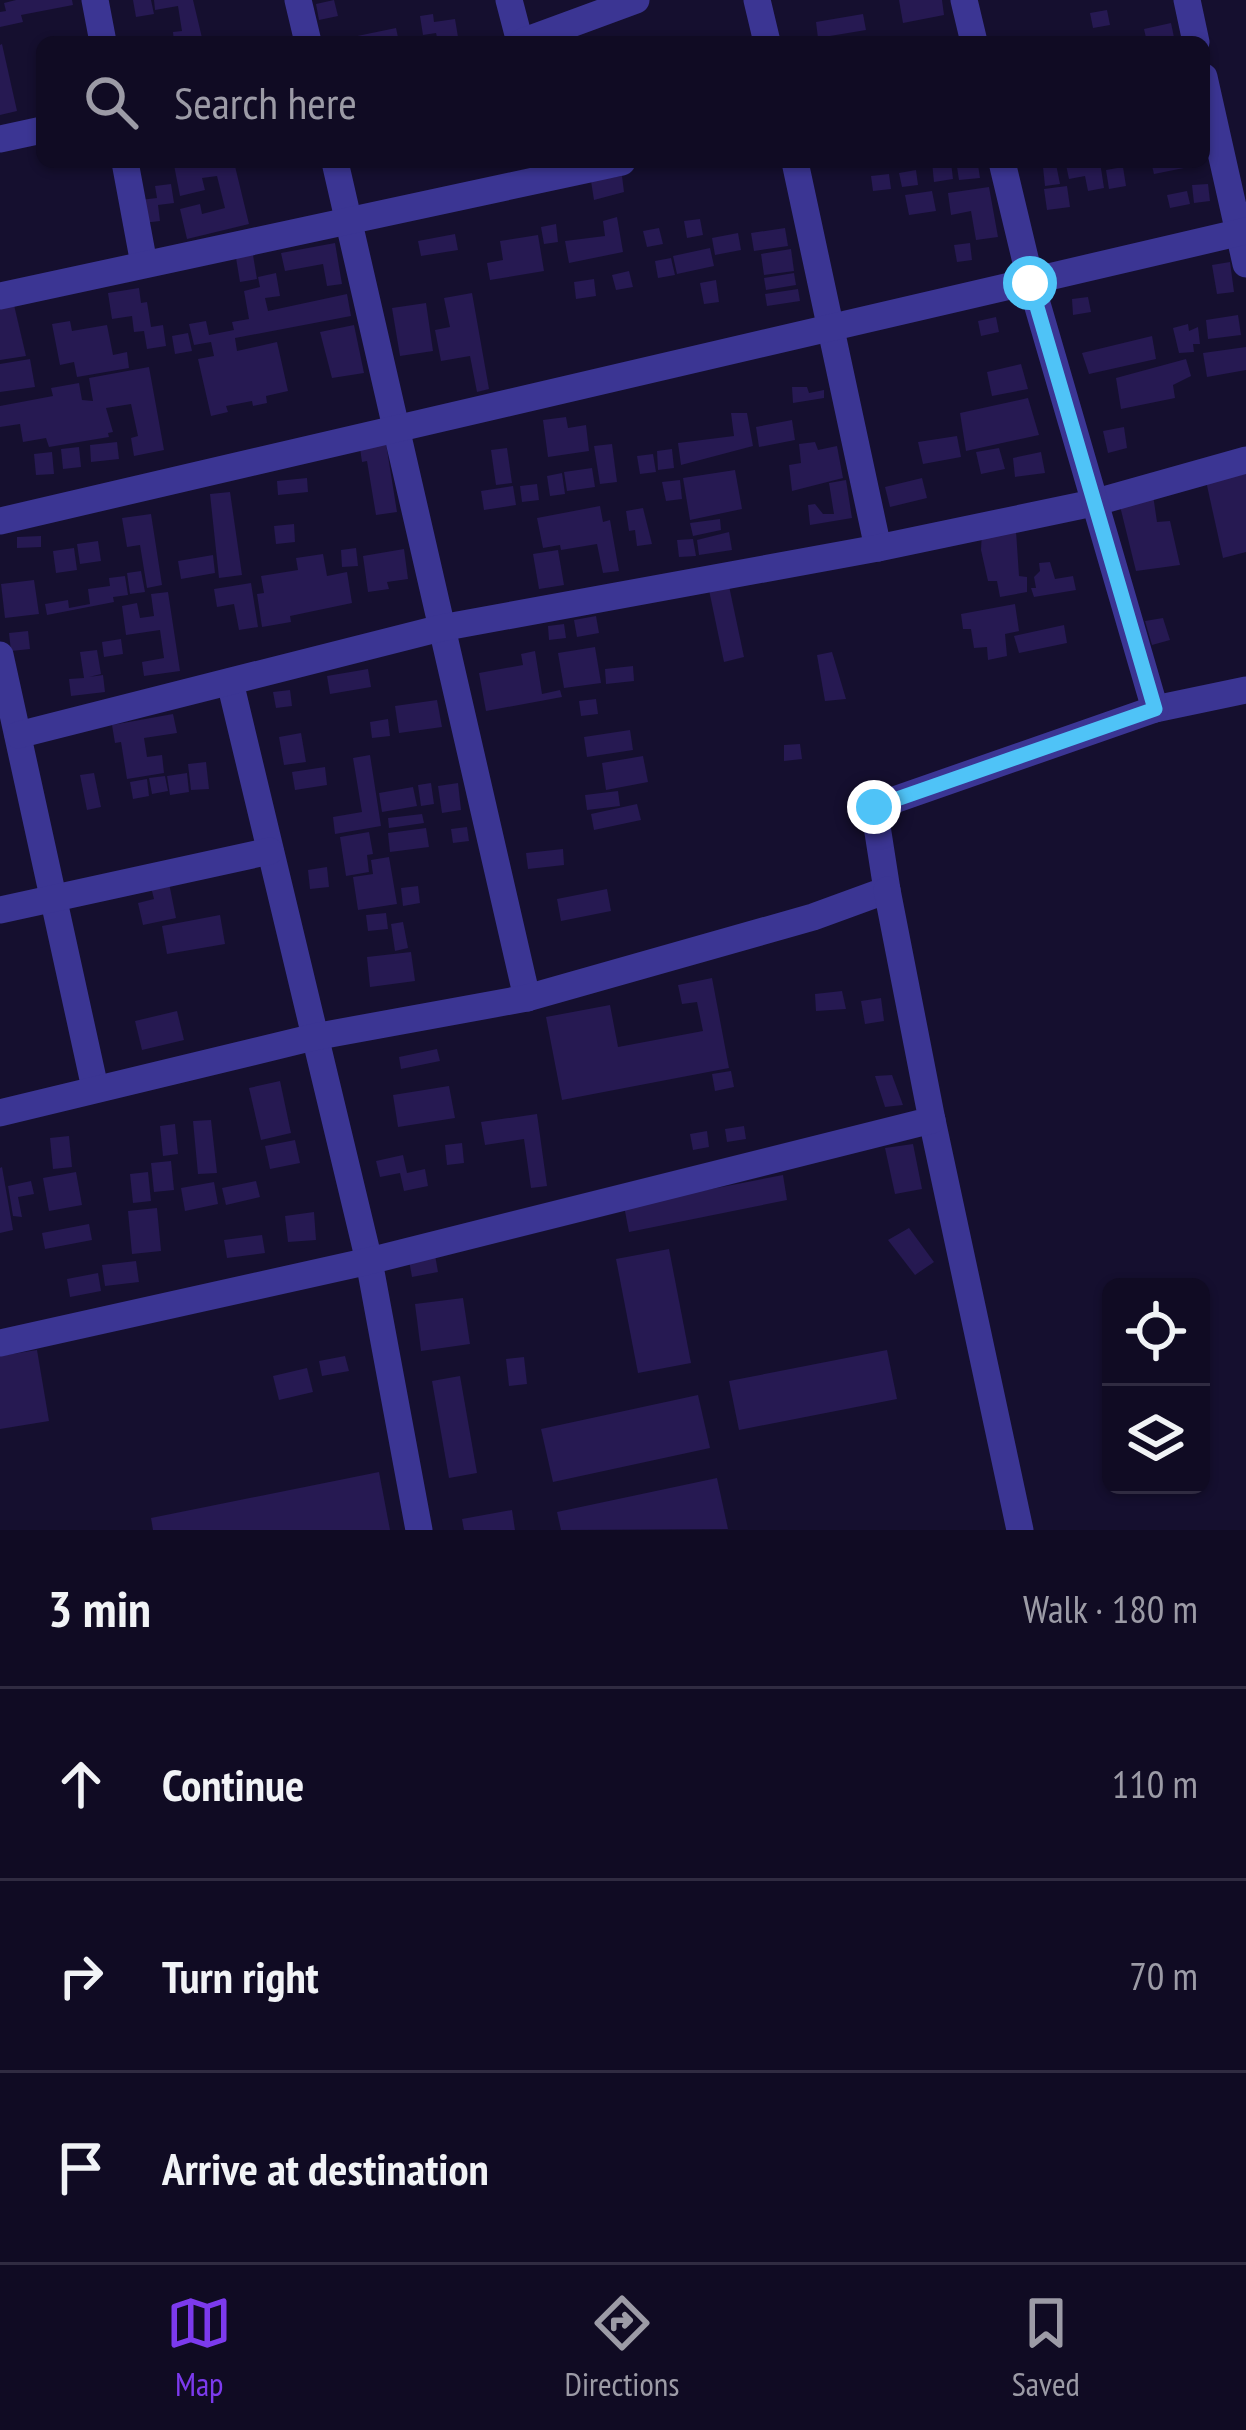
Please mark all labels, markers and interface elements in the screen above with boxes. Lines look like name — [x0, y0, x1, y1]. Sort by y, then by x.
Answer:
search box — [36, 36, 1210, 168]
icon: search — [78, 69, 144, 135]
text: Search here — [174, 73, 357, 131]
route start — [1003, 256, 1057, 310]
route end — [847, 780, 901, 834]
map controls — [1102, 1278, 1210, 1494]
button: locate — [1102, 1278, 1210, 1386]
button: layers — [1102, 1386, 1210, 1494]
text: 3 min — [48, 1575, 151, 1641]
text: Walk · 180 m — [1023, 1583, 1198, 1634]
icon: ahead — [48, 1751, 114, 1817]
text: Continue — [162, 1755, 304, 1813]
text: 110 m — [1112, 1758, 1198, 1809]
icon: right — [48, 1943, 114, 2009]
text: Turn right — [162, 1947, 319, 2005]
text: 70 m — [1129, 1950, 1198, 2001]
icon: arrive — [48, 2135, 114, 2201]
text: Arrive at destination — [162, 2139, 489, 2197]
tab: Map — [166, 2290, 232, 2405]
tab: Directions — [565, 2290, 679, 2405]
tab: Saved — [1012, 2290, 1080, 2405]

